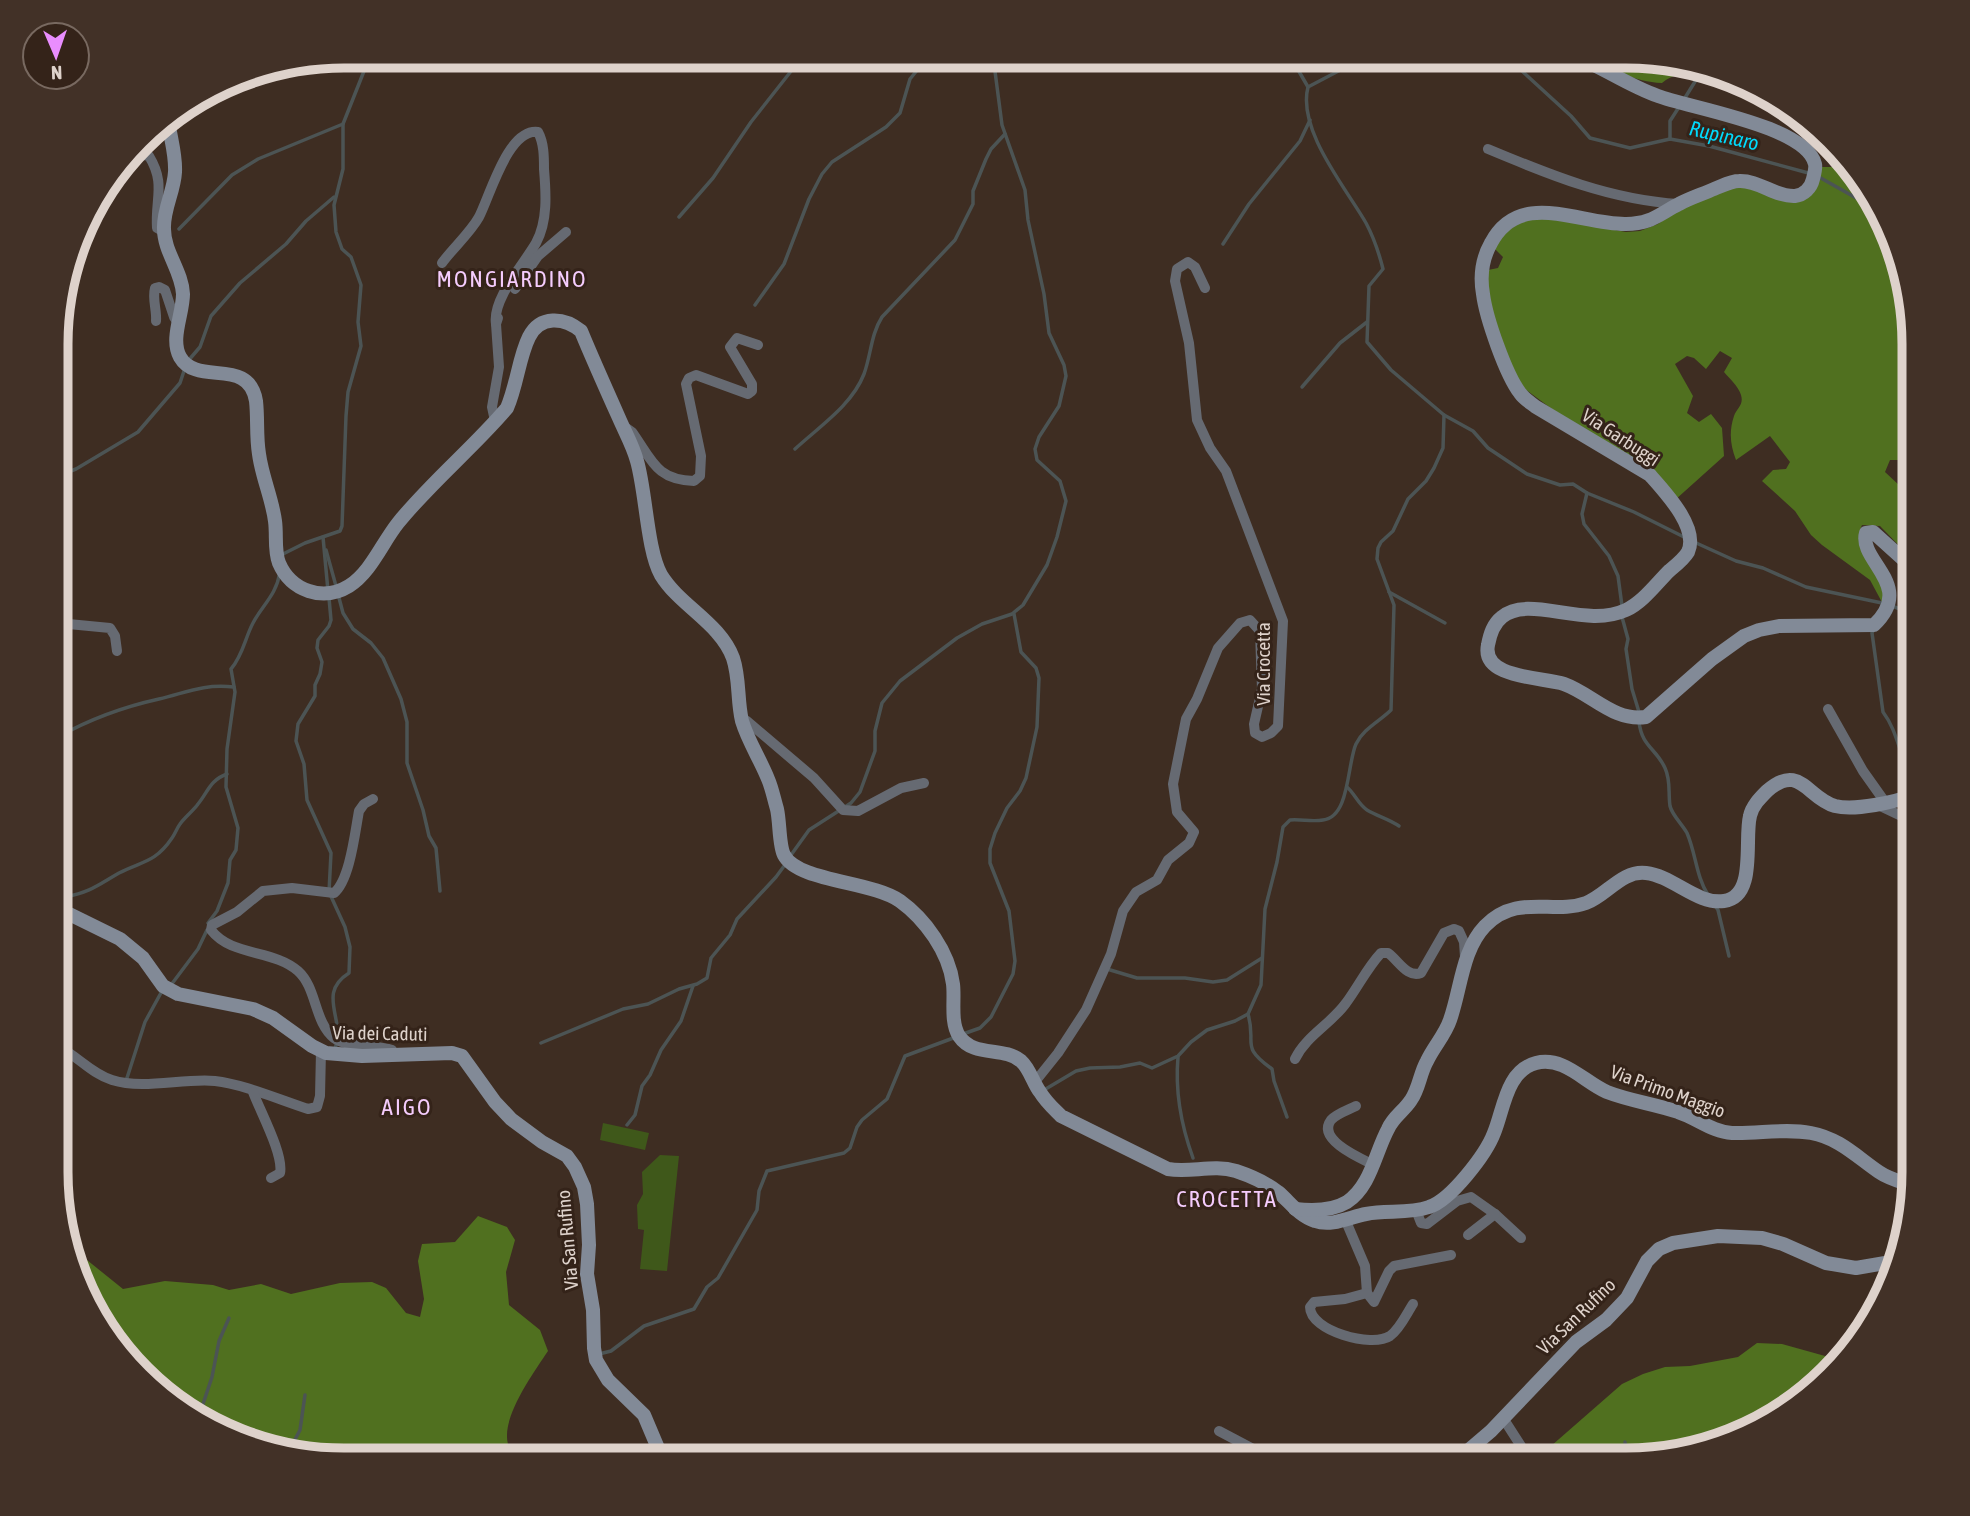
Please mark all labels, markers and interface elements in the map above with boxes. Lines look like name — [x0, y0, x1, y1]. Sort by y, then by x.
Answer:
north arrow — [21, 21, 91, 91]
text: N — [51, 62, 63, 84]
water label: Rupinaro — [1687, 115, 1762, 155]
district label: MONGIARDINO — [437, 266, 587, 292]
street label: Via Garbuggi — [1578, 404, 1664, 470]
street label: Via Crocetta — [1252, 622, 1274, 706]
street label: Via dei Caduti — [332, 1021, 428, 1045]
street label: Via Primo Maggio — [1608, 1060, 1728, 1122]
district label: AIGO — [382, 1094, 432, 1120]
district label: CROCETTA — [1176, 1186, 1278, 1212]
street label: Via San Rufino — [552, 1189, 582, 1291]
street label: Via San Rufino — [1532, 1273, 1620, 1359]

